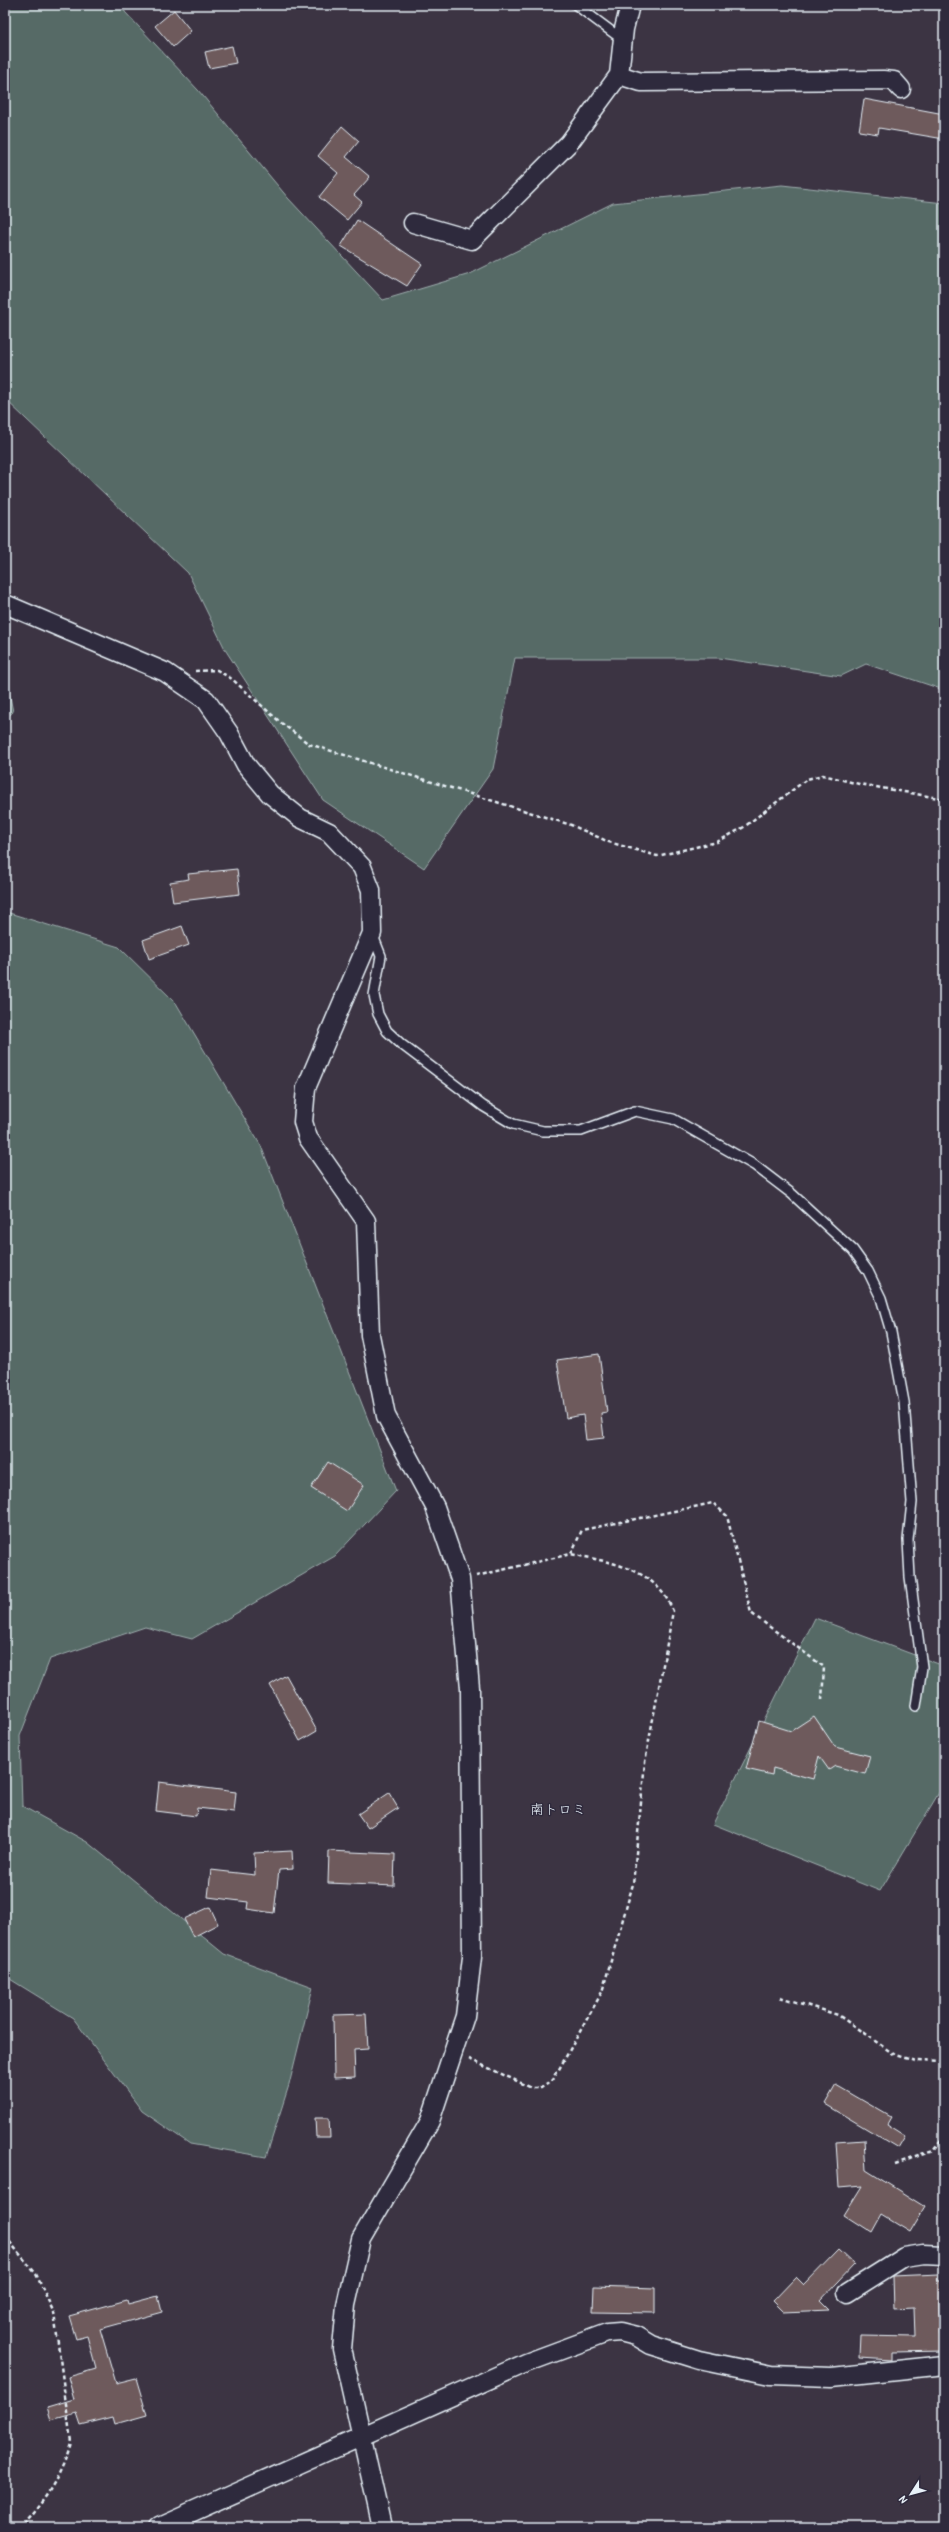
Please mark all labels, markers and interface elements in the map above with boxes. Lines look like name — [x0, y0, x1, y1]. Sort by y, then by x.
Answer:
district label: 南トロミ — [530, 1799, 586, 1818]
north arrow — [891, 2474, 931, 2514]
text: N — [895, 2493, 910, 2506]

